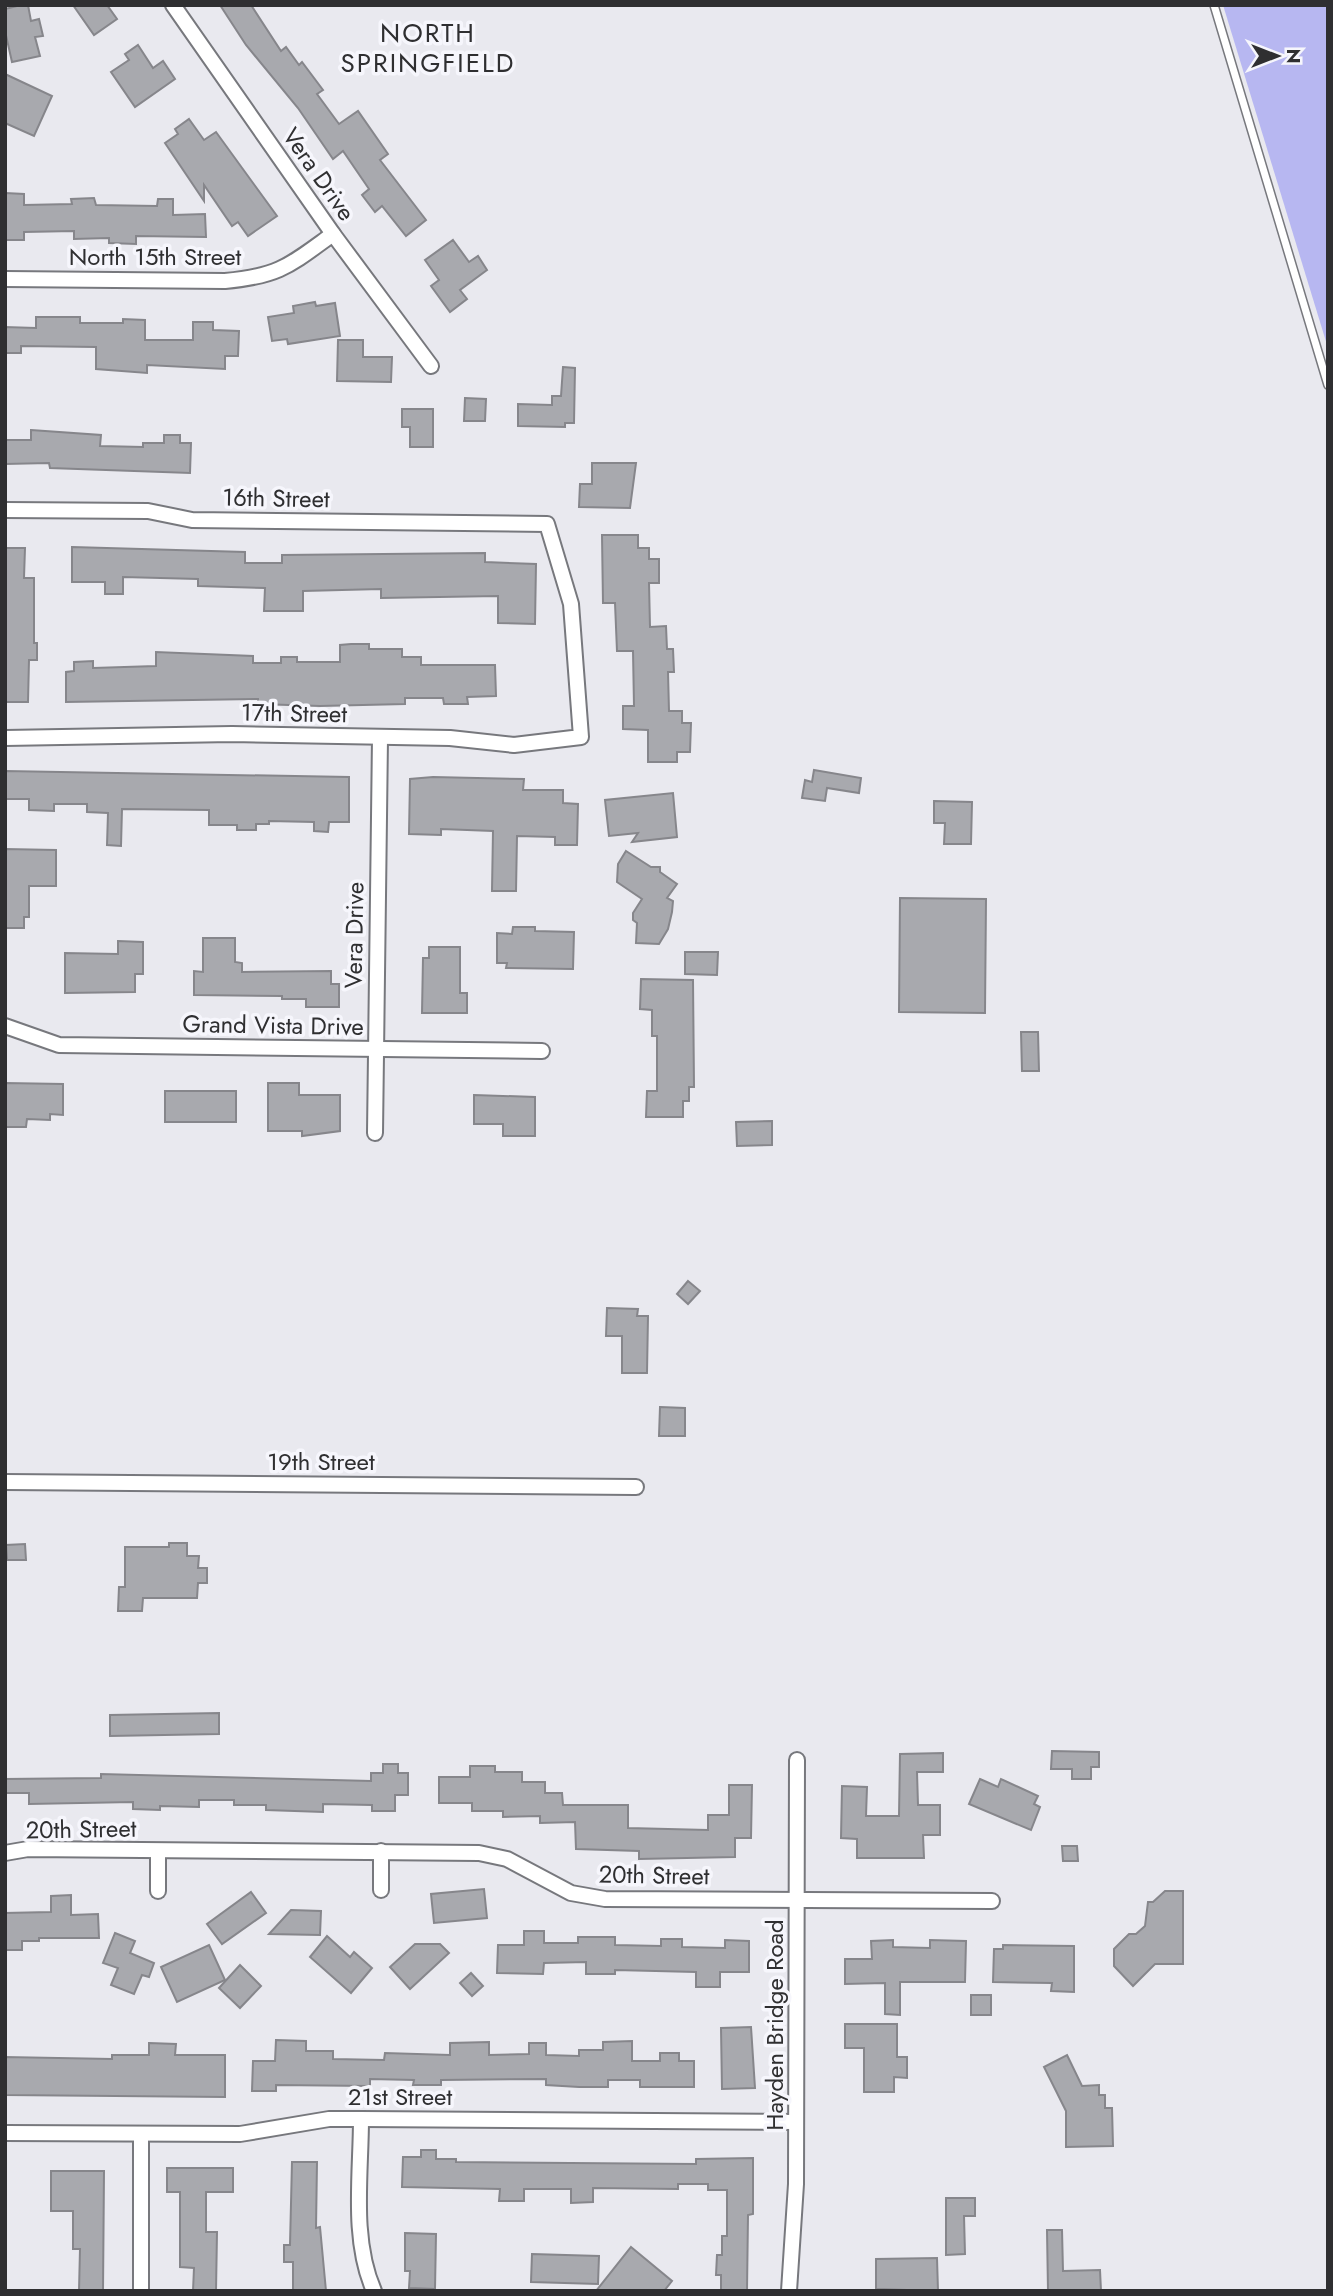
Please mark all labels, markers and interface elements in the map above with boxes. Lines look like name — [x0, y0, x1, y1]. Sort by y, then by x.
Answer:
district label: NORTH SPRINGFIELD — [341, 14, 515, 82]
north arrow — [1242, 21, 1312, 91]
text: N — [1280, 48, 1307, 64]
street label: Vera Drive — [274, 120, 364, 228]
street label: North 15th Street — [69, 239, 242, 274]
street label: 16th Street — [222, 480, 330, 516]
street label: 17th Street — [241, 695, 348, 731]
street label: Vera Drive — [336, 881, 372, 989]
street label: Grand Vista Drive — [182, 1006, 364, 1044]
street label: 19th Street — [267, 1444, 375, 1479]
street label: 20th Street — [25, 1811, 137, 1847]
street label: 20th Street — [598, 1857, 710, 1893]
street label: Hayden Bridge Road — [757, 1919, 792, 2131]
street label: 21st Street — [348, 2079, 452, 2114]

